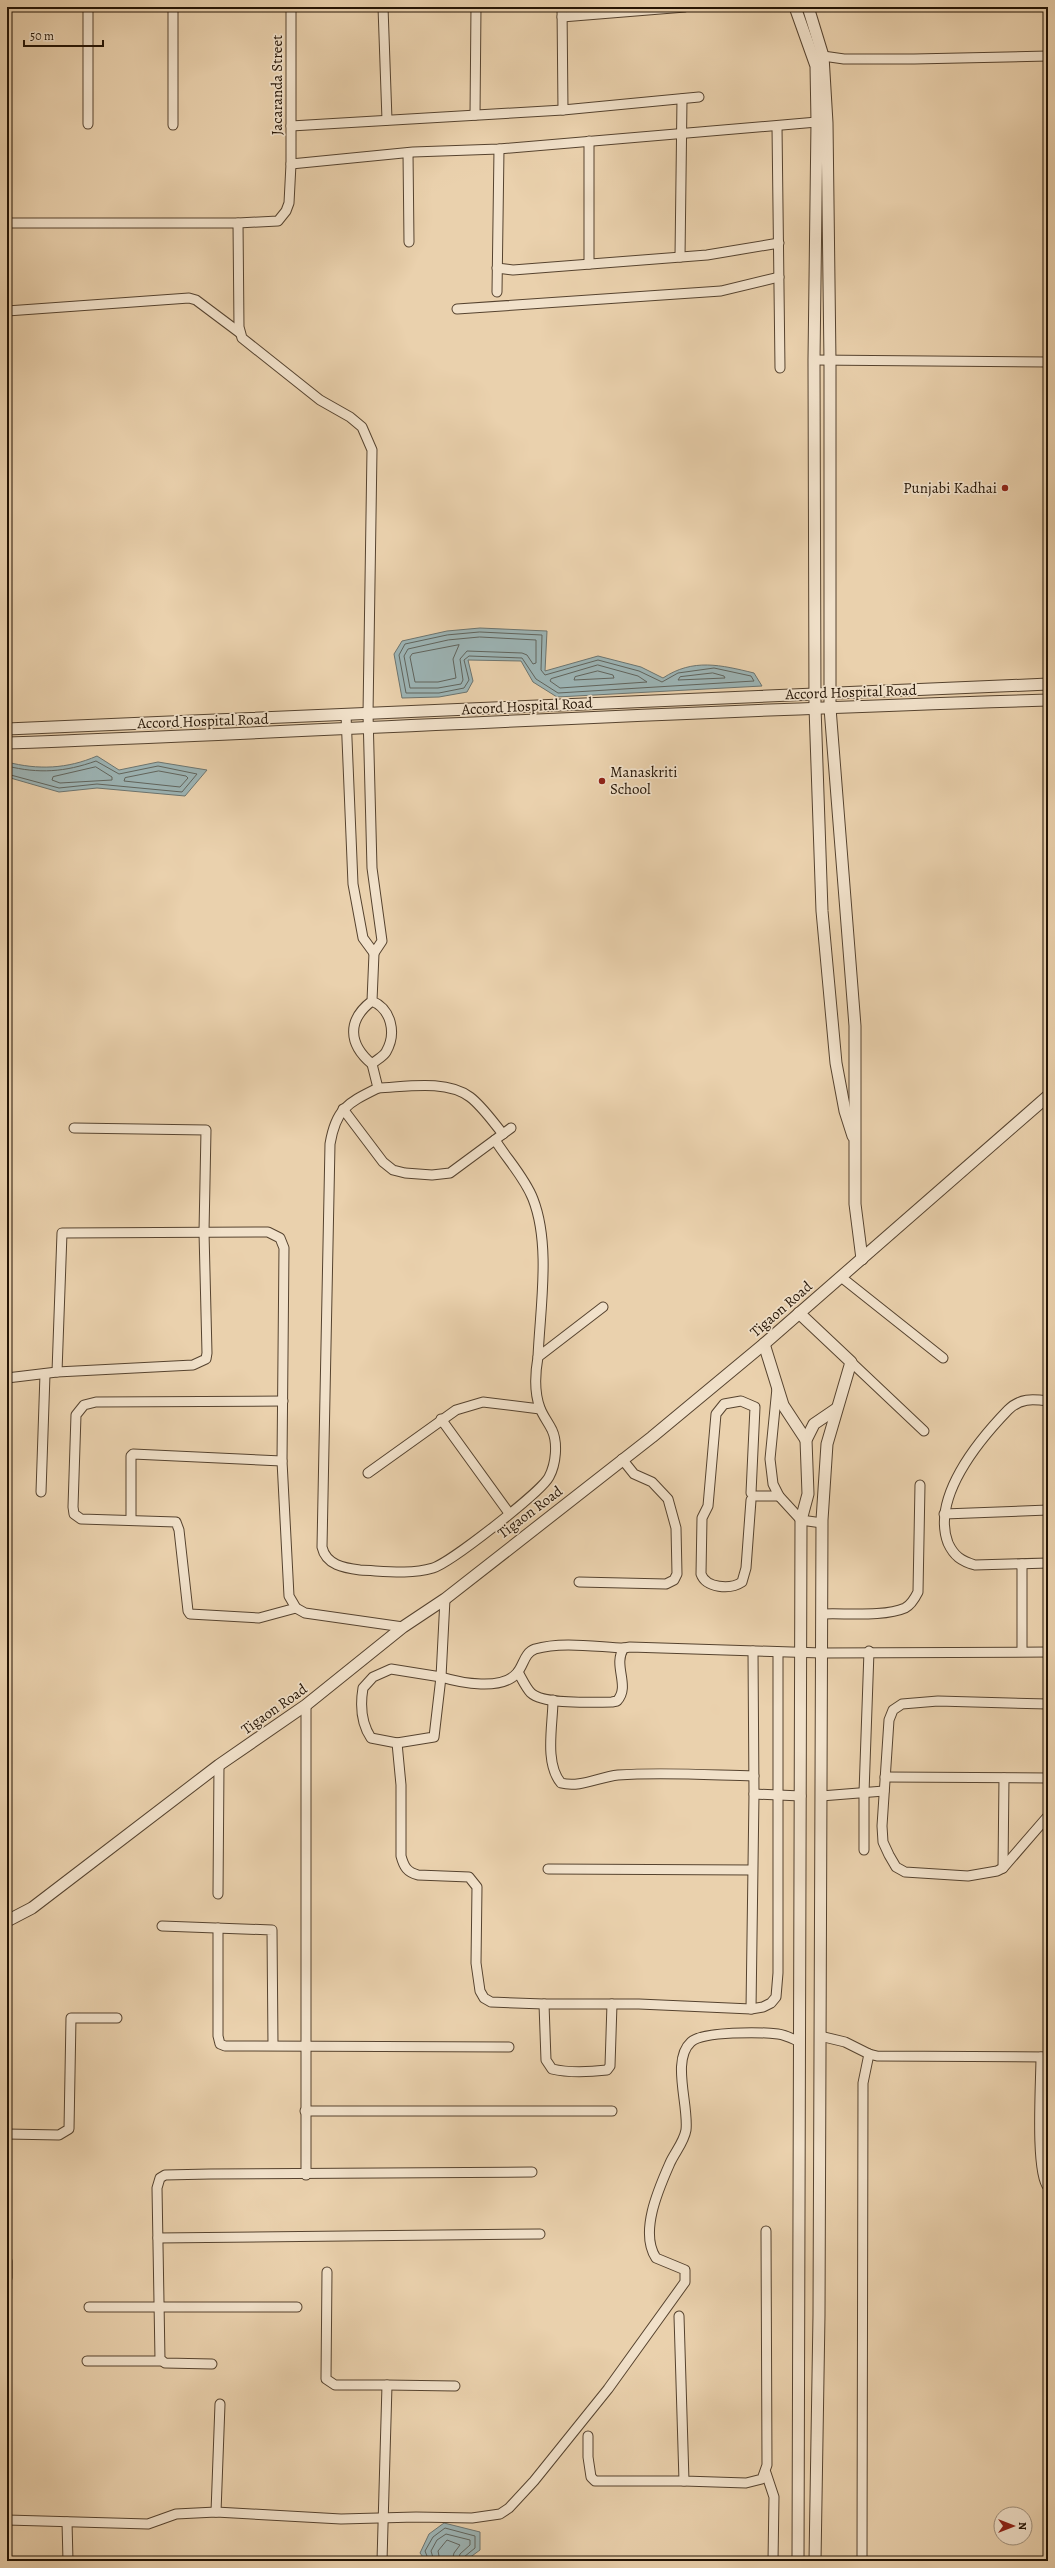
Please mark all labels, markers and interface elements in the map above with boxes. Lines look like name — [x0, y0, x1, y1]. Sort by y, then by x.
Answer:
scale bar — [24, 22, 103, 48]
text: 50 m — [30, 28, 54, 44]
street label: Jacaranda Street — [267, 35, 287, 135]
place label: Punjabi Kadhai — [903, 478, 997, 498]
marker: Punjabi Kadhai — [1000, 483, 1010, 493]
street label: Accord Hospital Road — [784, 680, 918, 704]
street label: Accord Hospital Road — [460, 693, 594, 719]
street label: Accord Hospital Road — [136, 709, 270, 733]
place label: Manaskriti School — [610, 762, 677, 799]
marker: Manaskriti School — [597, 776, 607, 786]
street label: Tigaon Road — [746, 1276, 817, 1342]
street label: Tigaon Road — [494, 1481, 567, 1543]
street label: Tigaon Road — [237, 1678, 312, 1739]
north arrow — [993, 2506, 1033, 2546]
text: N — [1015, 2522, 1030, 2530]

